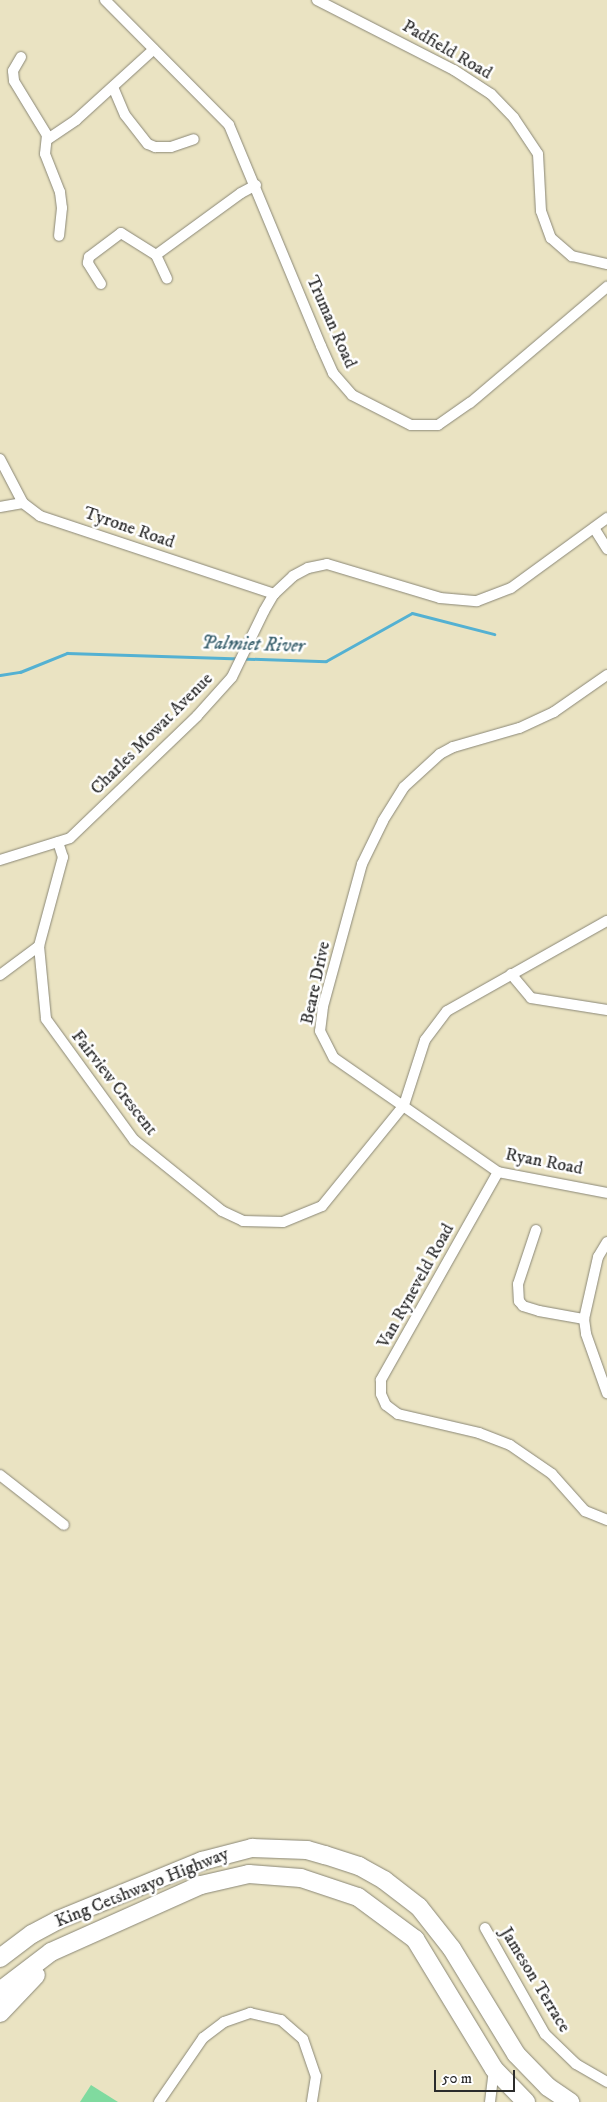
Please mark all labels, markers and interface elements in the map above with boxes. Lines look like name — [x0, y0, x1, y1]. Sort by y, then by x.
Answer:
street label: Padfield Road — [398, 16, 496, 84]
street label: Truman Road — [301, 272, 361, 372]
street label: Tyrone Road — [81, 502, 177, 554]
water label: Palmiet River — [201, 632, 305, 658]
street label: Charles Mowat Avenue — [86, 668, 218, 800]
street label: Beare Drive — [297, 939, 335, 1027]
street label: Fairview Crescent — [66, 1026, 162, 1140]
street label: Ryan Road — [503, 1144, 585, 1180]
street label: Van Ryneveld Road — [373, 1220, 459, 1352]
street label: King Cetshwayo Highway — [52, 1843, 232, 1933]
street label: Jameson Terrace — [495, 1923, 575, 2037]
scale bar — [437, 2060, 518, 2092]
text: 50 m — [442, 2069, 472, 2088]

